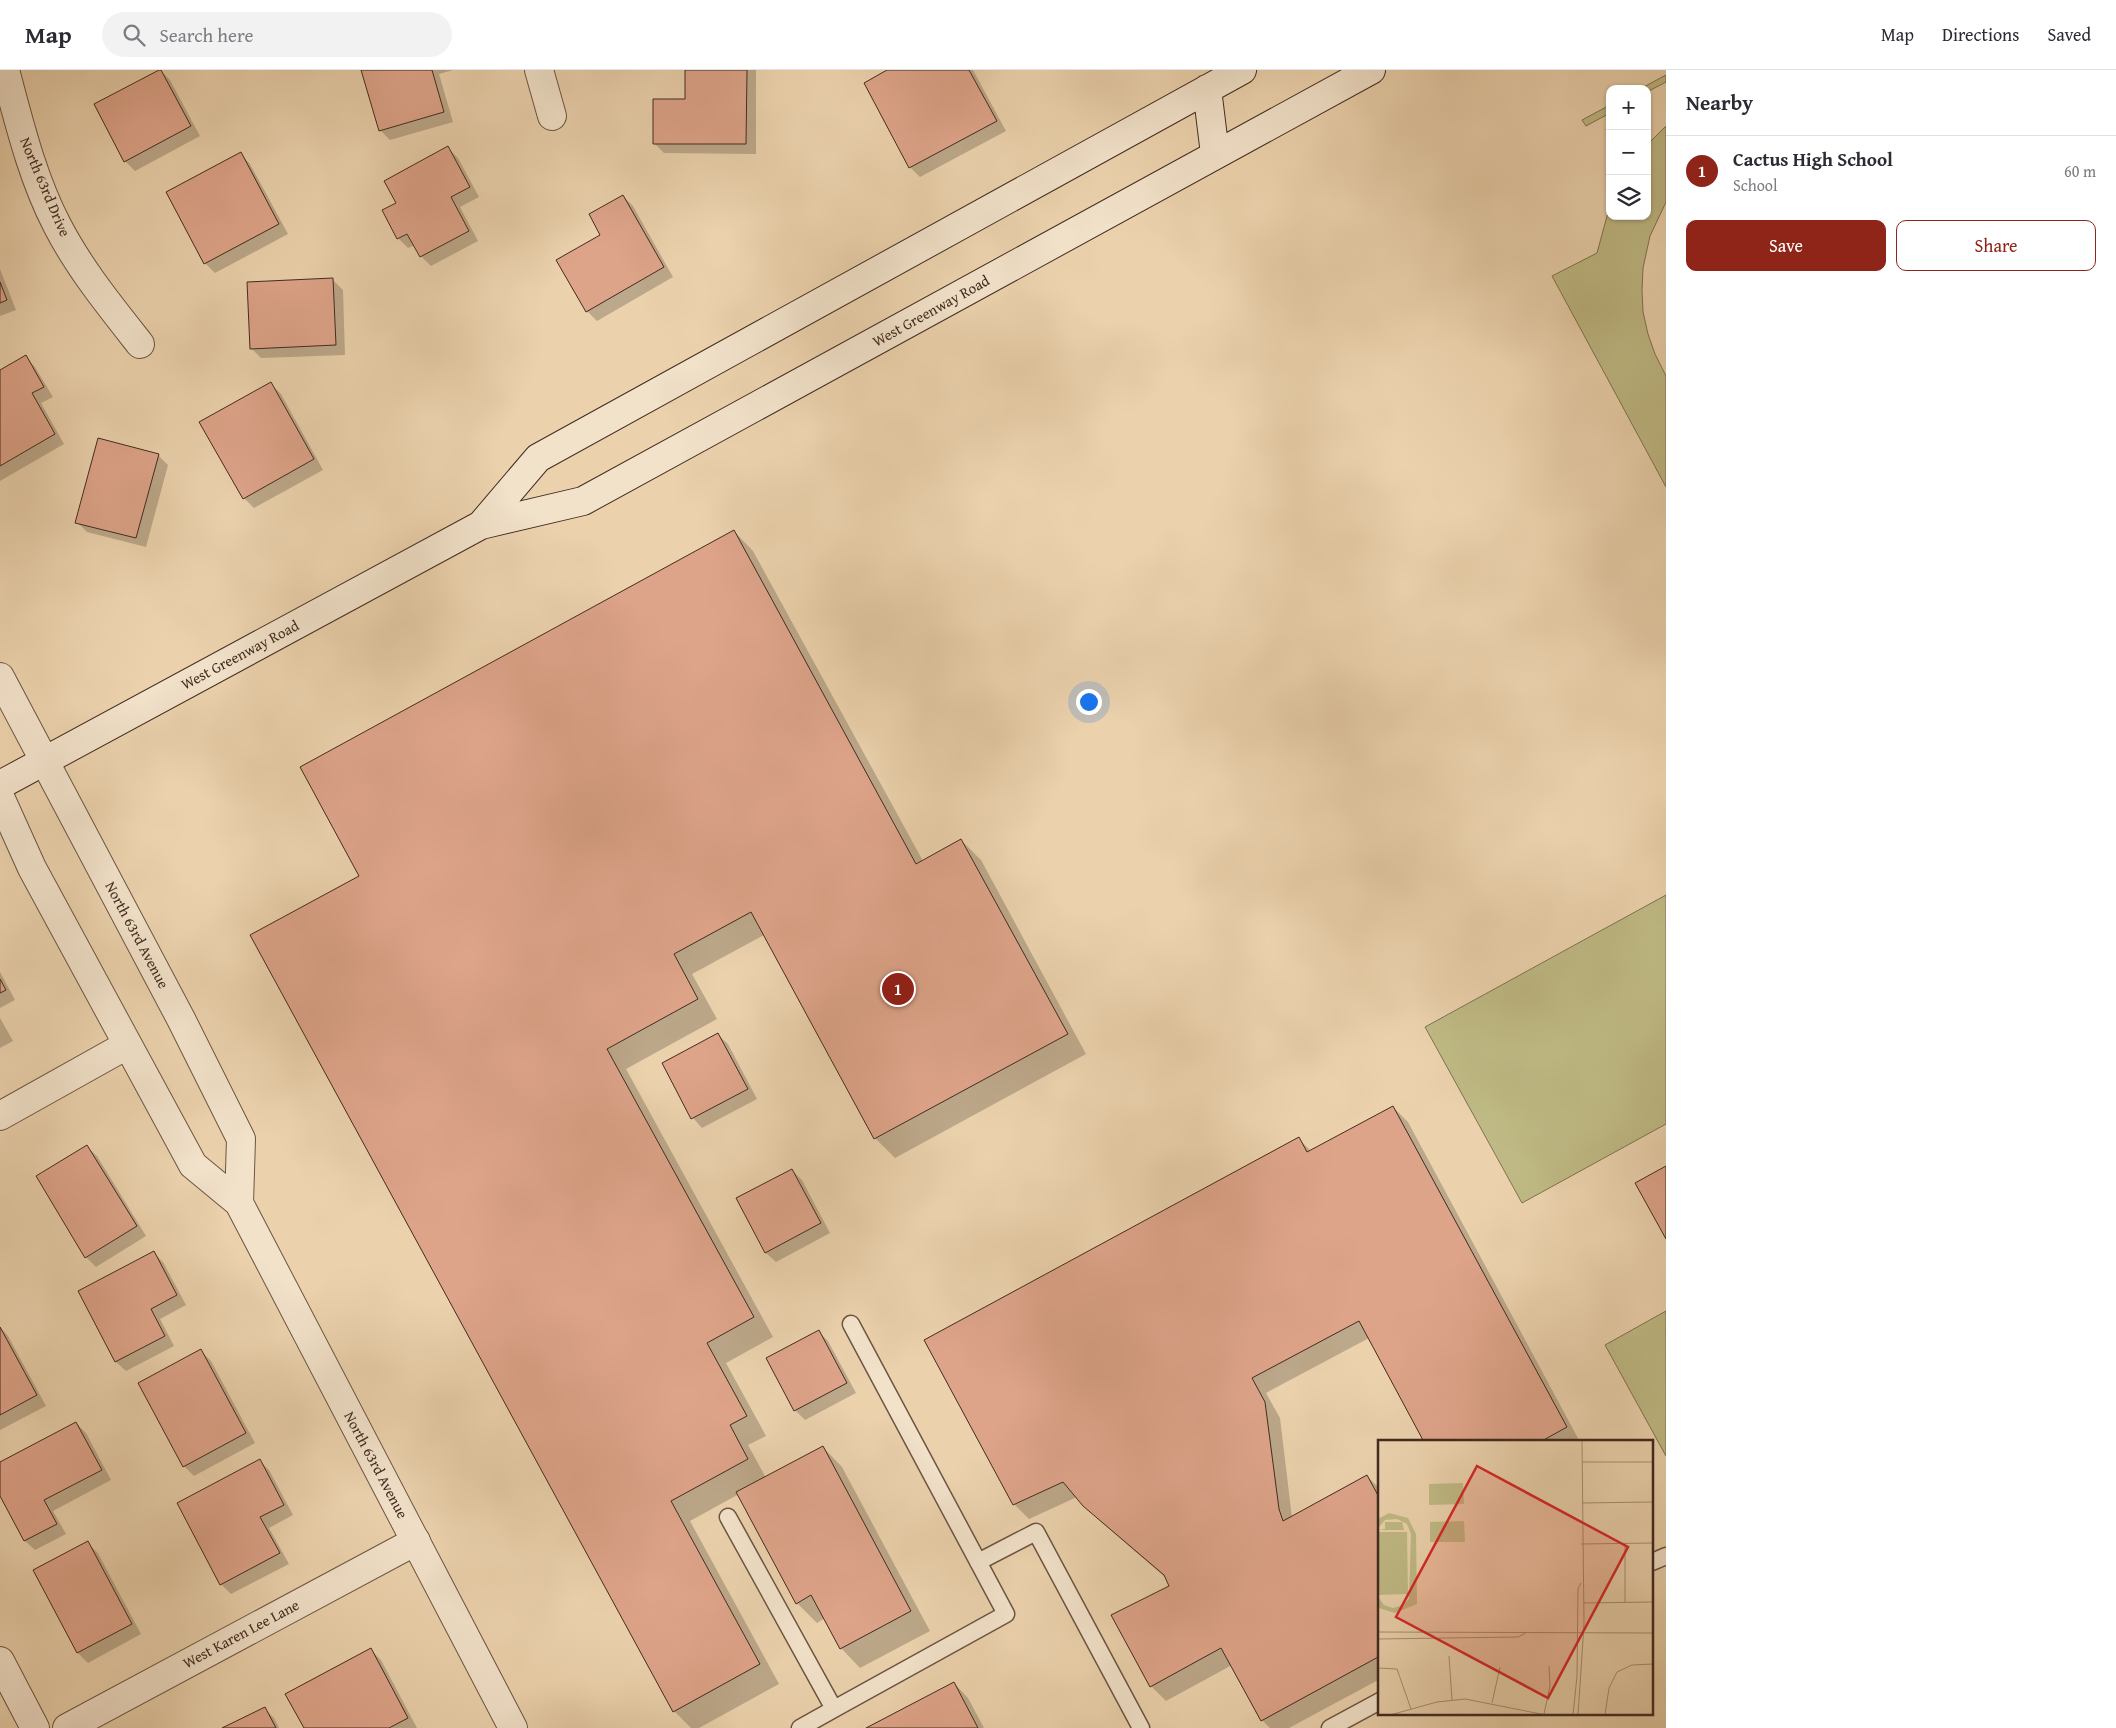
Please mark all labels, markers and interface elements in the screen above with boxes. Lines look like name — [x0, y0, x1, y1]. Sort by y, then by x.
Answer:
search box — [102, 12, 452, 57]
text: Map — [25, 17, 72, 52]
icon: search — [120, 21, 148, 49]
text: Search here — [160, 21, 253, 49]
text: Map — [1881, 21, 1914, 48]
text: Directions — [1942, 21, 2019, 48]
text: Saved — [2047, 21, 2091, 48]
map controls — [1606, 85, 1651, 220]
button: + — [1606, 85, 1651, 130]
text: Nearby — [1686, 87, 1753, 118]
button: − — [1606, 130, 1651, 175]
street label: North 63rd Drive — [15, 134, 76, 240]
text: Cactus High School — [1733, 145, 1893, 173]
text: 1 — [1698, 159, 1706, 183]
text: 60 m — [2064, 159, 2096, 183]
text: School — [1733, 173, 1777, 197]
button: layers — [1606, 175, 1651, 220]
button: Save — [1686, 220, 1886, 271]
button: Share — [1896, 220, 2096, 271]
street label: West Greenway Road — [868, 270, 993, 351]
street label: West Greenway Road — [177, 615, 302, 695]
your location — [1076, 689, 1102, 715]
street label: North 63rd Avenue — [100, 878, 175, 992]
pin: 1 — [882, 970, 914, 1008]
street label: North 63rd Avenue — [339, 1408, 414, 1522]
inset map — [1378, 1440, 1654, 1716]
street label: West Karen Lee Lane — [179, 1594, 303, 1673]

